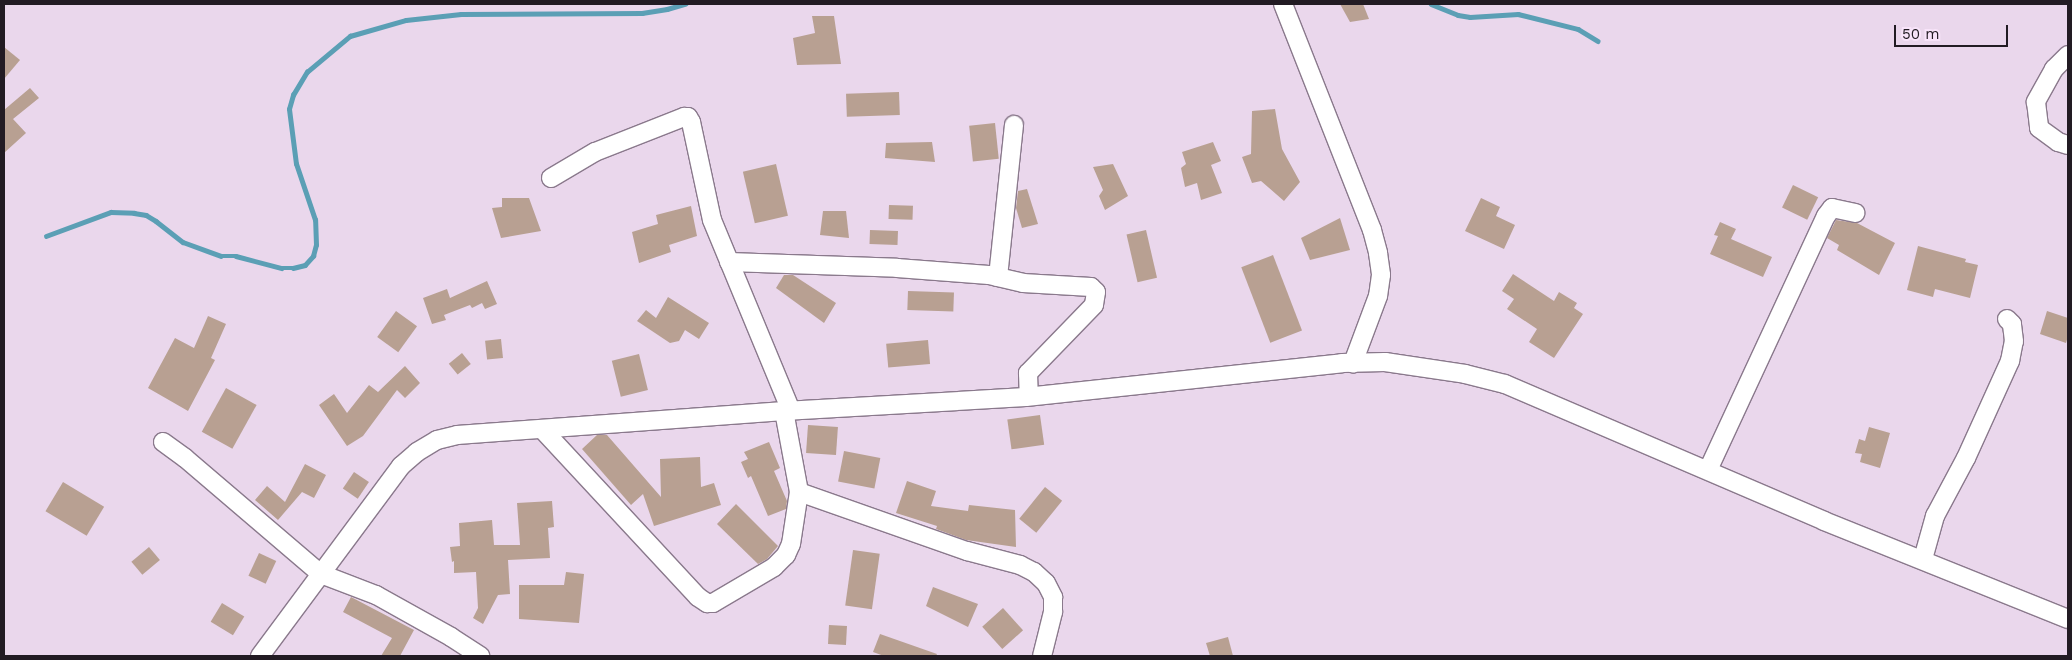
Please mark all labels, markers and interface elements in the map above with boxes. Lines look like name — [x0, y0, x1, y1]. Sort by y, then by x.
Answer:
scale bar — [1897, 15, 2011, 47]
text: 50 m — [1902, 25, 1939, 43]

